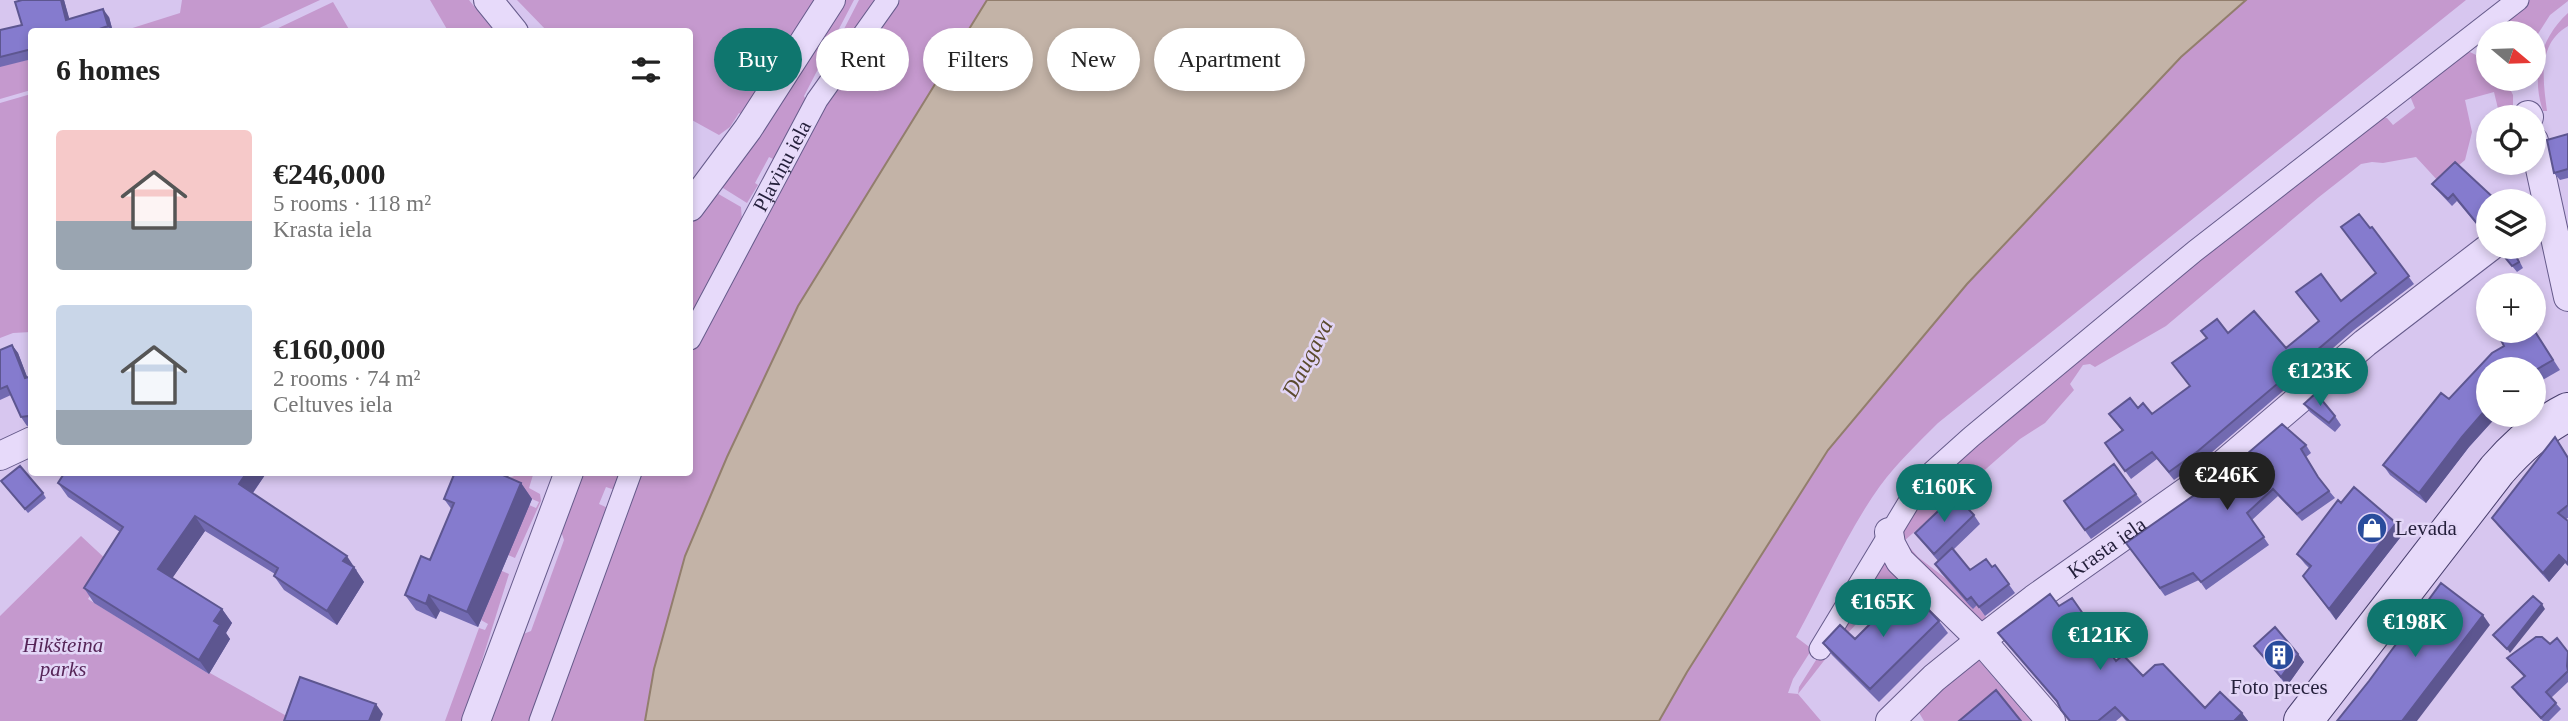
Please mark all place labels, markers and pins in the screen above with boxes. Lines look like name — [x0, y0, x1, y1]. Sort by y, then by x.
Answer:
pin: €123K — [2271, 348, 2369, 408]
pin: €246K — [2178, 452, 2276, 512]
pin: €160K — [1895, 464, 1993, 524]
shop icon: Levada — [2355, 511, 2389, 545]
place label: Levada — [2395, 516, 2457, 540]
pin: €165K — [1834, 580, 1932, 639]
pin: €198K — [2366, 600, 2464, 659]
pin: €121K — [2051, 612, 2149, 672]
building icon: Foto preces — [2262, 638, 2296, 672]
place label: Foto preces — [2230, 675, 2328, 699]

